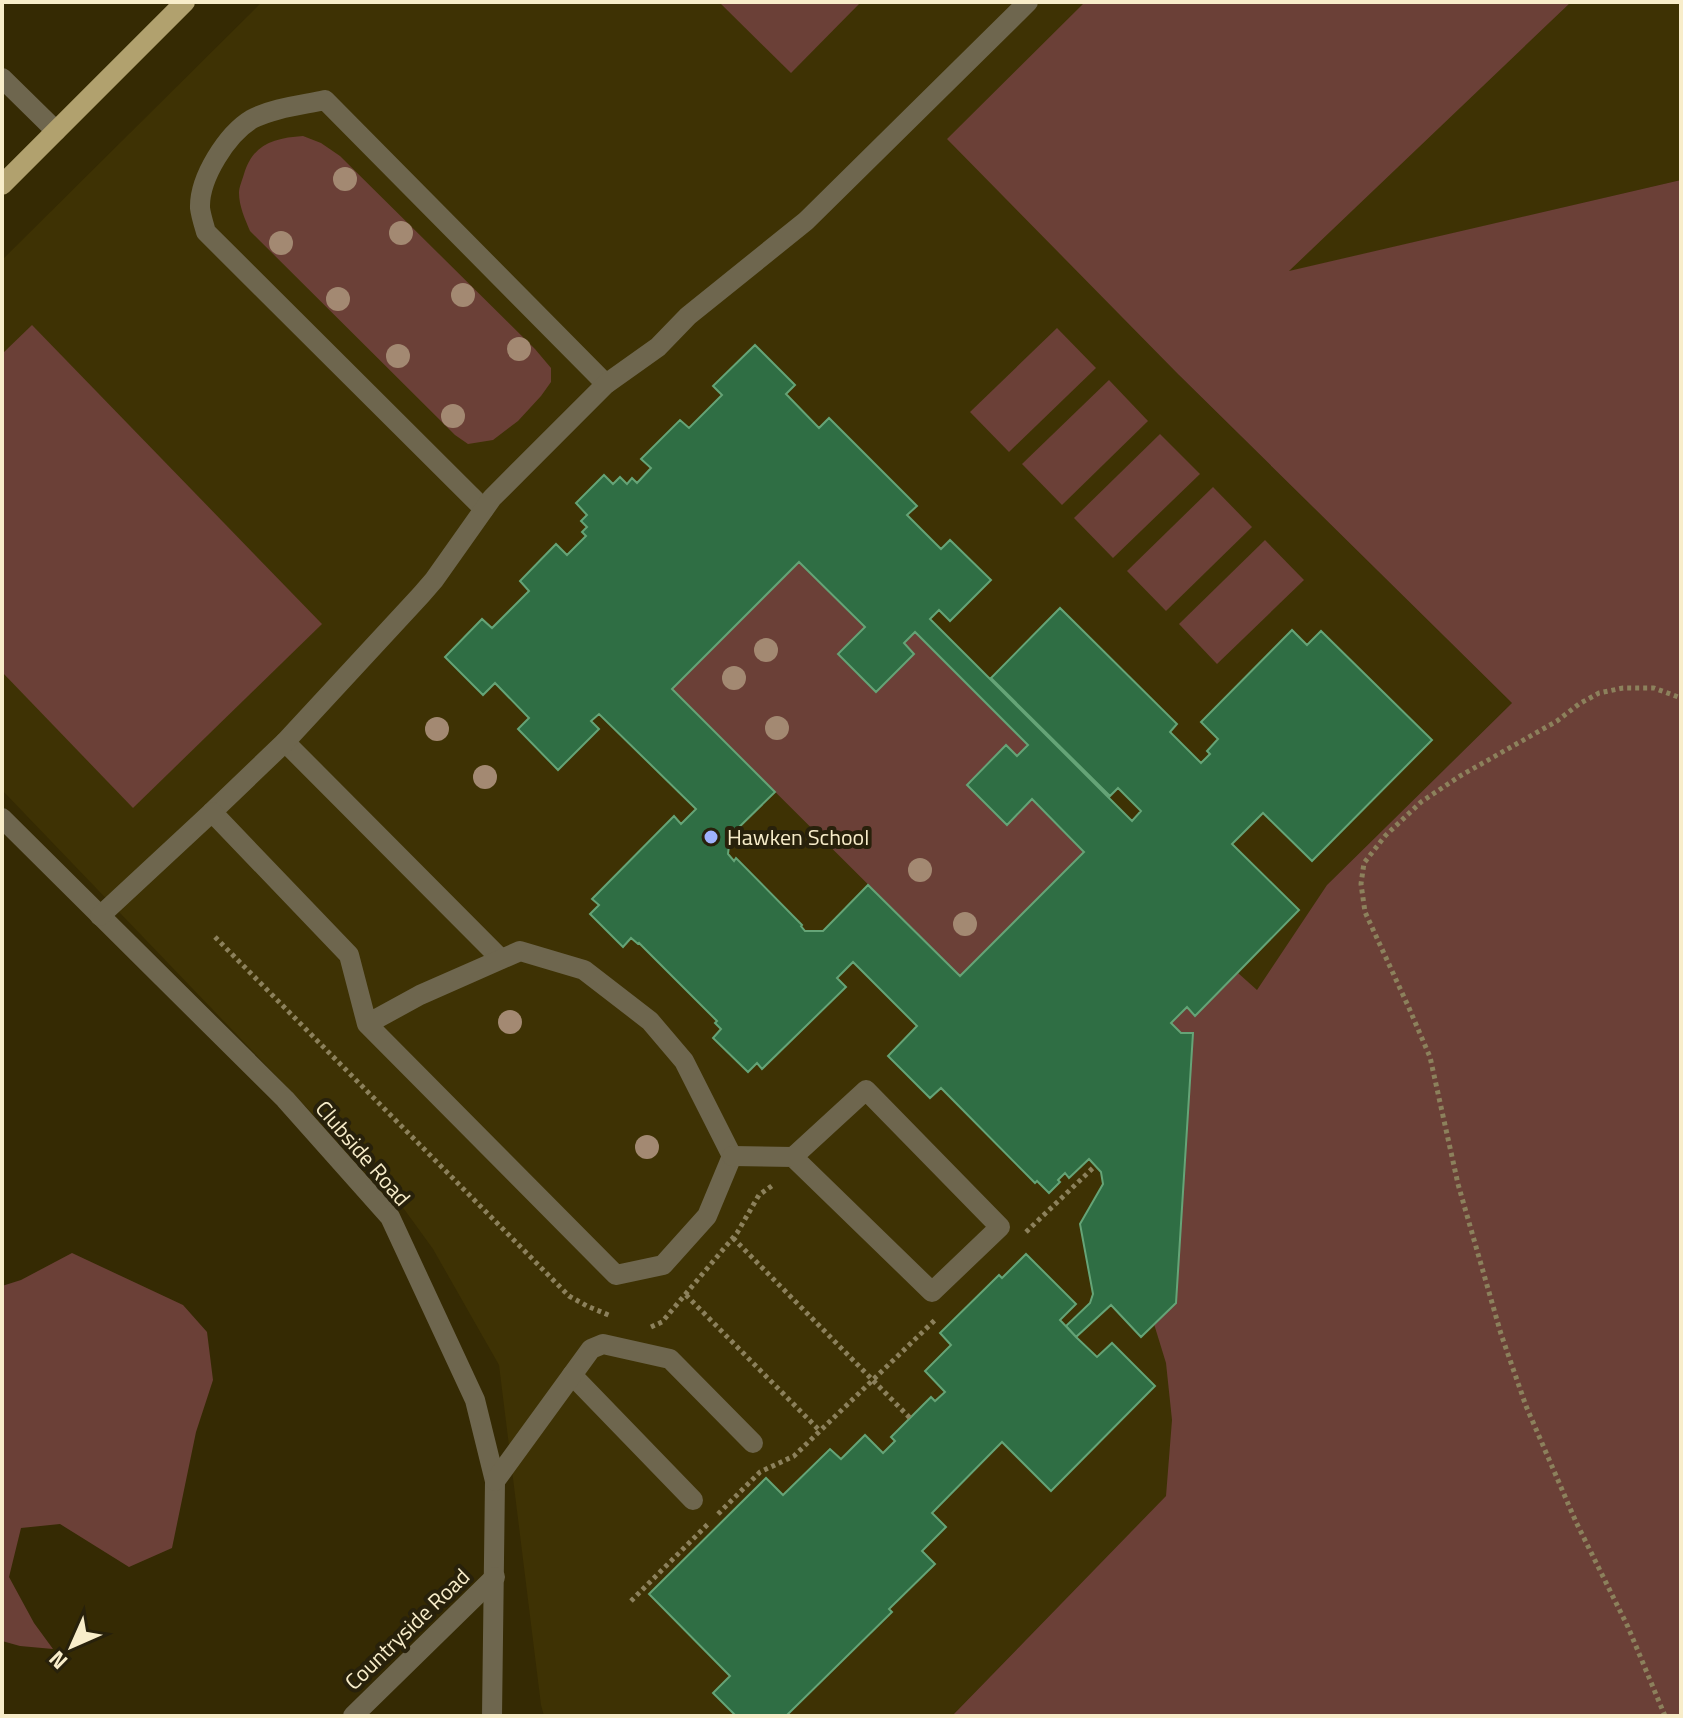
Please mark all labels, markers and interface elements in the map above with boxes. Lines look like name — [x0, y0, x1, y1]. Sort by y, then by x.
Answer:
place label: Hawken School — [727, 820, 869, 854]
marker: Hawken School — [702, 828, 720, 846]
street label: Clubside Road — [307, 1093, 419, 1213]
street label: Countryside Road — [337, 1560, 477, 1698]
north arrow — [32, 1606, 112, 1686]
text: N — [40, 1643, 75, 1678]

